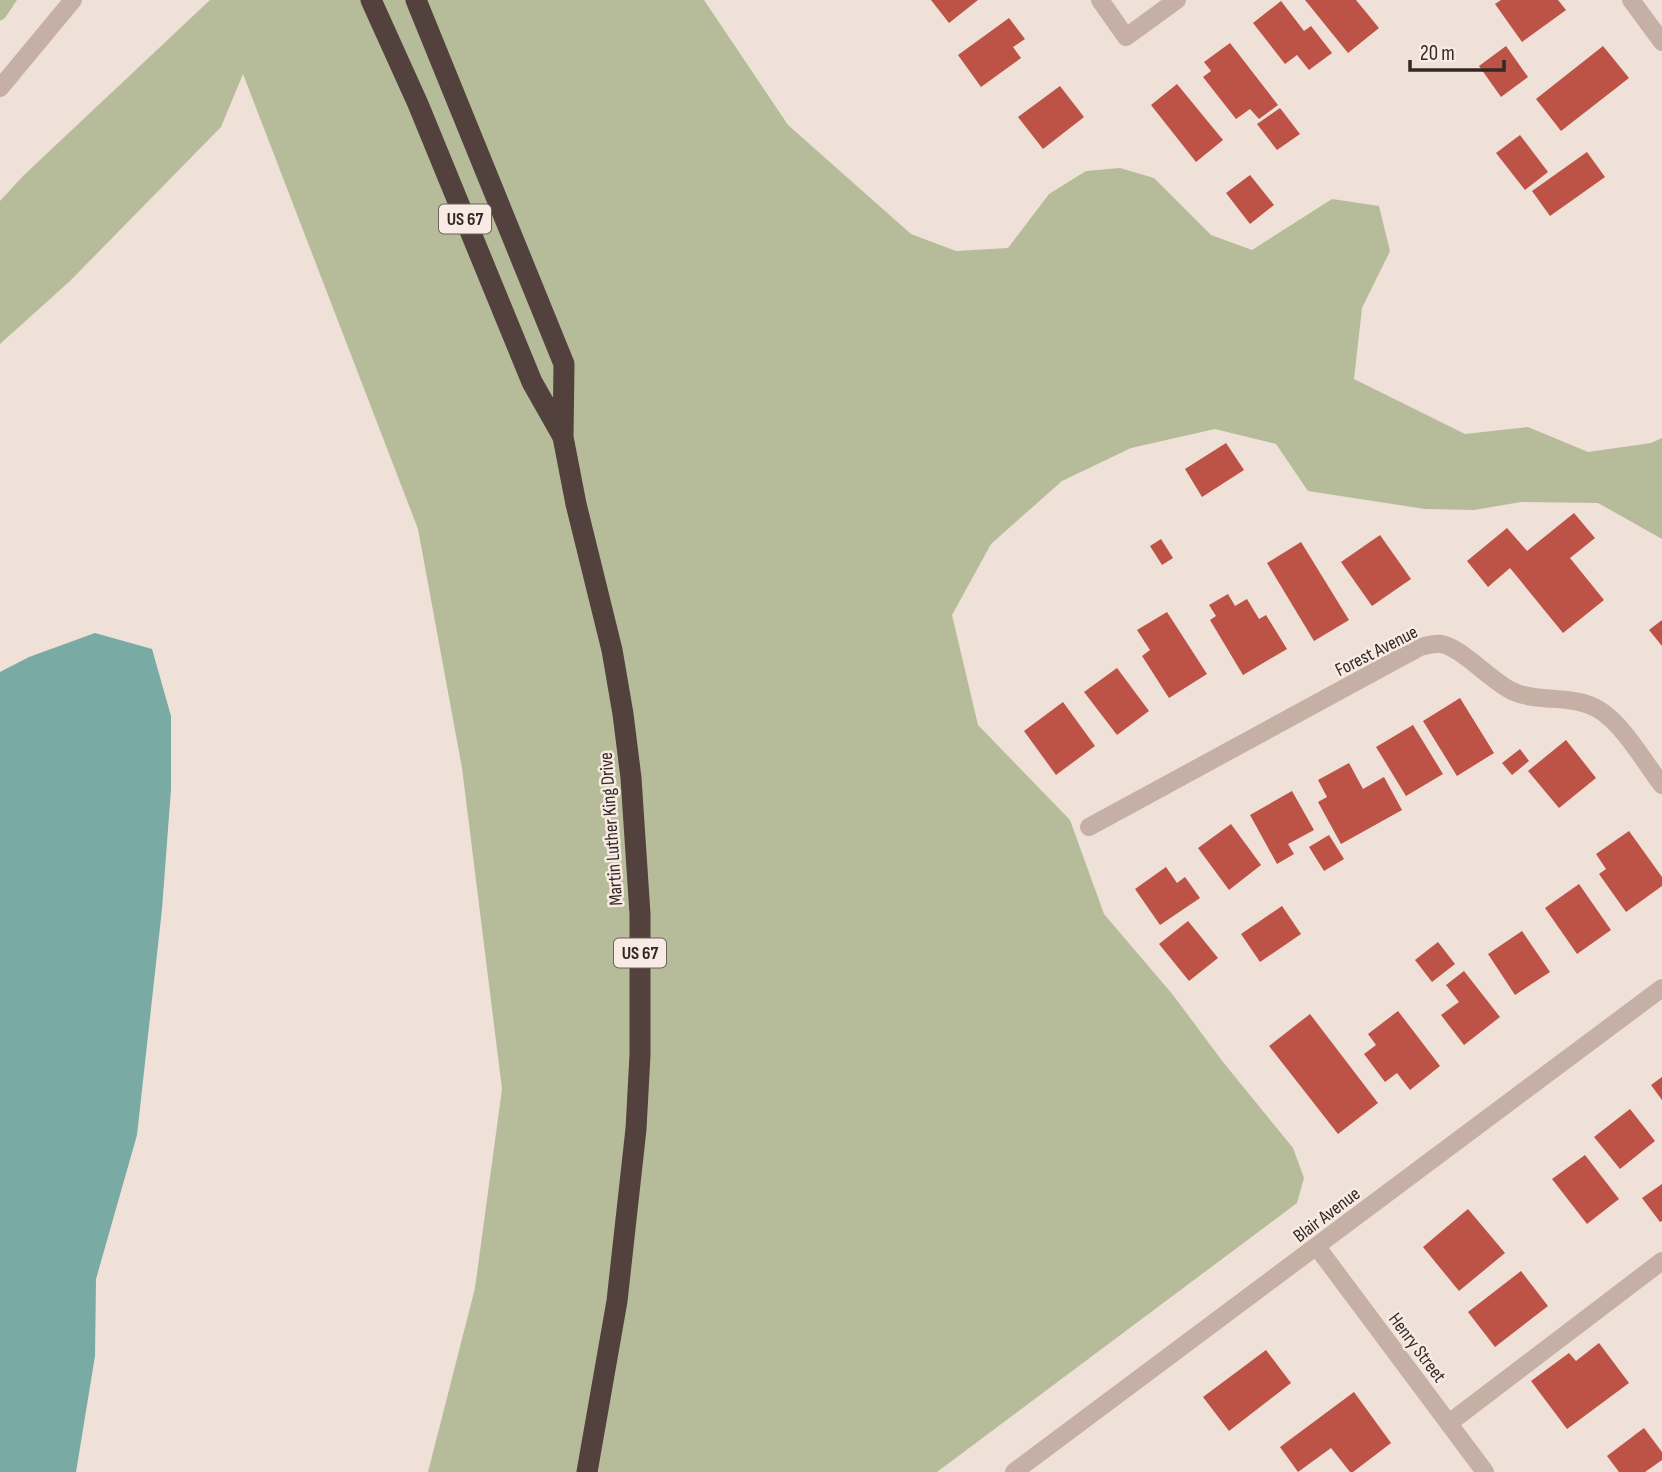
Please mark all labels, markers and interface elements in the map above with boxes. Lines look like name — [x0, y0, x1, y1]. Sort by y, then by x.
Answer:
scale bar — [1410, 28, 1504, 72]
text: 20 m — [1420, 41, 1455, 66]
road number: US 67 — [439, 204, 491, 233]
street label: Forest Avenue — [1331, 621, 1422, 682]
street label: Martin Luther King Drive — [595, 751, 628, 906]
road number: US 67 — [614, 938, 666, 968]
street label: Blair Avenue — [1289, 1183, 1365, 1248]
street label: Henry Street — [1383, 1308, 1451, 1388]

